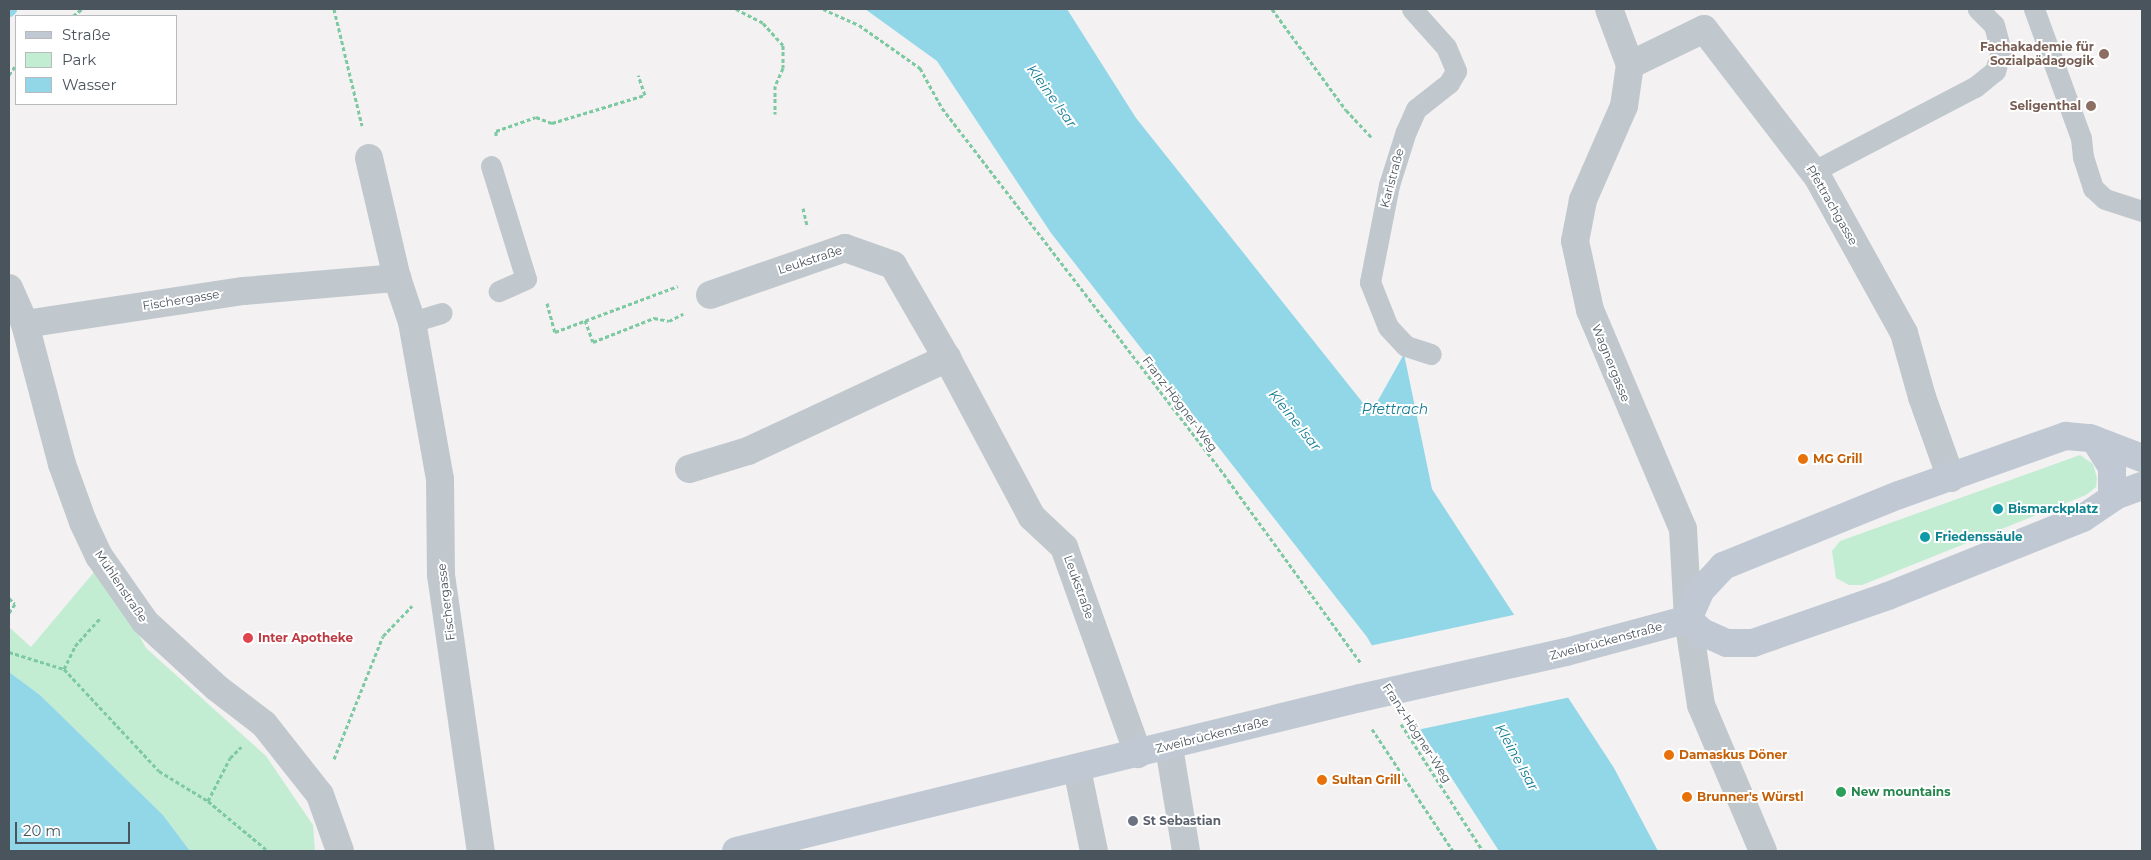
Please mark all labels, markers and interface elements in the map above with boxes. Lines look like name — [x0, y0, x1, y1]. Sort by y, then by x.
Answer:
legend — [15, 15, 178, 105]
text: Straße — [62, 25, 111, 44]
place label: Fachakademie für Sozialpädagogik — [1980, 40, 2094, 68]
marker: Fachakademie für Sozialpädagogik — [2098, 48, 2110, 60]
text: Park — [62, 50, 96, 69]
water label: Kleine Isar — [1024, 61, 1080, 131]
text: Wasser — [62, 75, 116, 94]
place label: Seligenthal — [2010, 99, 2081, 113]
marker: Seligenthal — [2085, 100, 2097, 112]
street label: Karlstraße — [1377, 147, 1407, 209]
street label: Pfettrachgasse — [1803, 162, 1861, 248]
street label: Leukstraße — [776, 243, 844, 277]
street label: Fischergasse — [142, 287, 220, 313]
street label: Wagnergasse — [1589, 322, 1633, 404]
street label: Franz-Högner-Weg — [1139, 354, 1221, 454]
water label: Kleine Isar — [1265, 386, 1325, 454]
water label: Pfettrach — [1362, 401, 1428, 417]
place label: MG Grill — [1813, 452, 1862, 466]
marker: MG Grill — [1797, 453, 1809, 465]
place label: Bismarckplatz — [2008, 502, 2098, 516]
marker: Bismarckplatz — [1992, 503, 2004, 515]
place label: Friedenssäule — [1935, 530, 2023, 544]
marker: Friedenssäule — [1919, 531, 1931, 543]
street label: Mühlenstraße — [92, 547, 150, 625]
street label: Leukstraße — [1061, 553, 1097, 621]
street label: Fischergasse — [434, 563, 458, 641]
street label: Zweibrückenstraße — [1548, 619, 1664, 663]
place label: Inter Apotheke — [258, 631, 353, 645]
marker: Inter Apotheke — [242, 632, 254, 644]
street label: Franz-Högner-Weg — [1379, 681, 1455, 785]
street label: Zweibrückenstraße — [1154, 714, 1270, 756]
water label: Kleine Isar — [1492, 721, 1542, 793]
place label: Damaskus Döner — [1679, 748, 1787, 762]
marker: Damaskus Döner — [1663, 749, 1675, 761]
place label: Sultan Grill — [1332, 773, 1401, 787]
marker: Sultan Grill — [1316, 774, 1328, 786]
place label: New mountains — [1851, 785, 1951, 799]
marker: New mountains — [1835, 786, 1847, 798]
place label: Brunner's Würstl — [1697, 790, 1804, 804]
marker: Brunner's Würstl — [1681, 791, 1693, 803]
scale bar — [18, 812, 132, 844]
place label: St Sebastian — [1143, 814, 1221, 828]
marker: St Sebastian — [1127, 815, 1139, 827]
text: 20 m — [23, 821, 61, 840]

